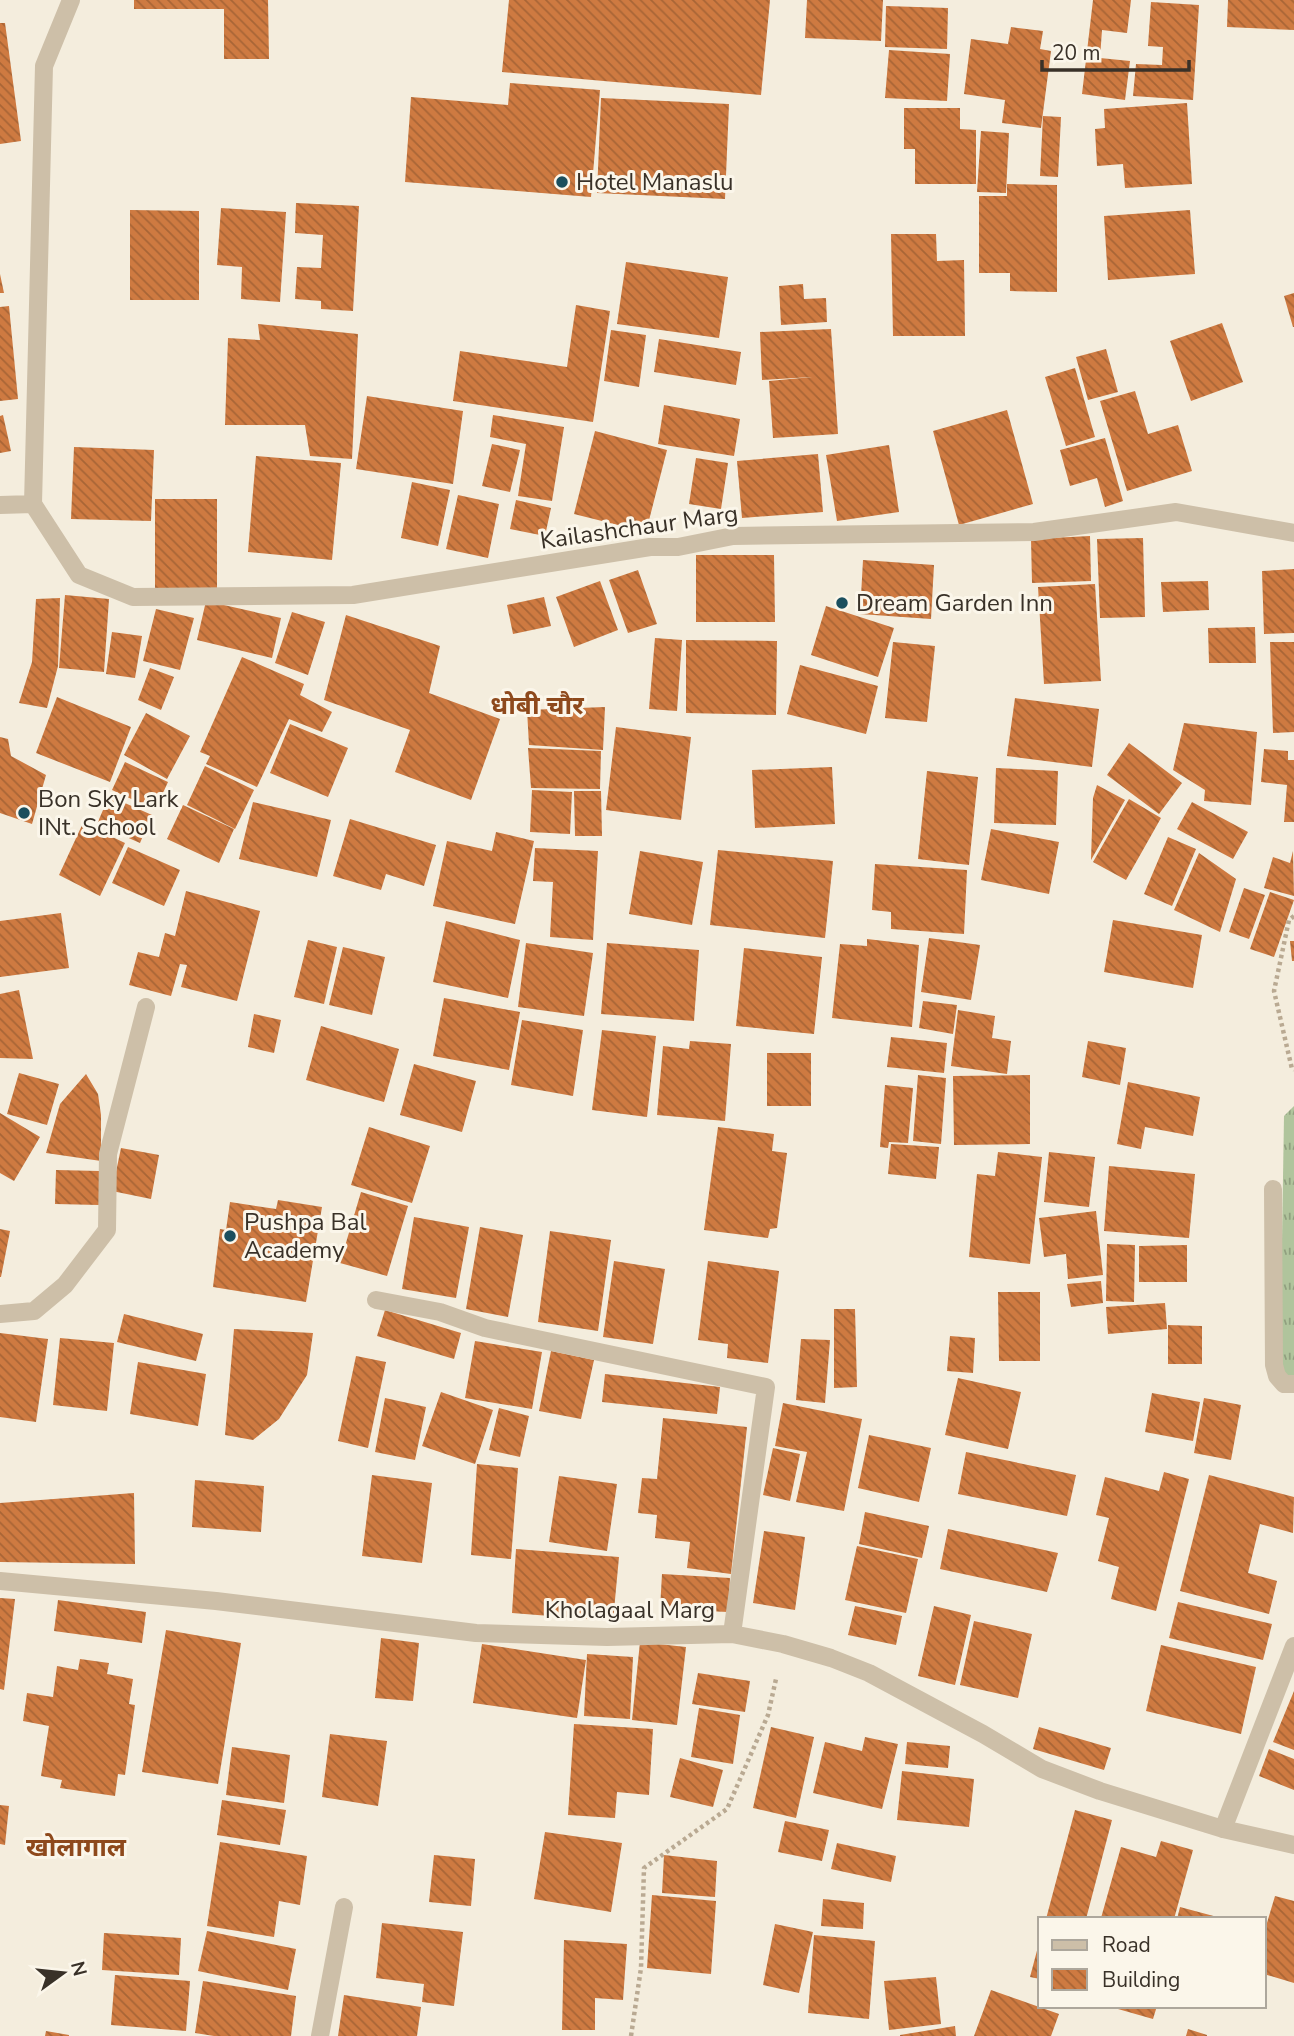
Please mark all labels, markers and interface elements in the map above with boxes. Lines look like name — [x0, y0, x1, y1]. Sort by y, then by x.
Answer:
scale bar — [1042, 28, 1189, 72]
text: 20 m — [1052, 39, 1101, 67]
place label: Hotel Manaslu — [576, 166, 734, 198]
marker: Hotel Manaslu — [554, 174, 570, 190]
street label: Kailashchaur Marg — [538, 497, 740, 557]
place label: Dream Garden Inn — [856, 587, 1053, 619]
marker: Dream Garden Inn — [834, 595, 850, 611]
district label: धोबी चौर — [490, 688, 584, 723]
place label: Bon Sky Lark INt. School — [38, 783, 180, 843]
marker: Bon Sky Lark INt. School — [16, 805, 32, 821]
place label: Pushpa Bal Academy — [244, 1206, 367, 1266]
marker: Pushpa Bal Academy — [222, 1228, 238, 1244]
street label: Kholagaal Marg — [545, 1594, 715, 1626]
district label: खोलागाल — [26, 1830, 127, 1865]
legend — [1038, 1917, 1266, 2008]
text: Road — [1102, 1931, 1151, 1959]
north arrow — [28, 1938, 98, 2008]
text: N — [64, 1959, 93, 1979]
text: Building — [1102, 1966, 1180, 1994]

